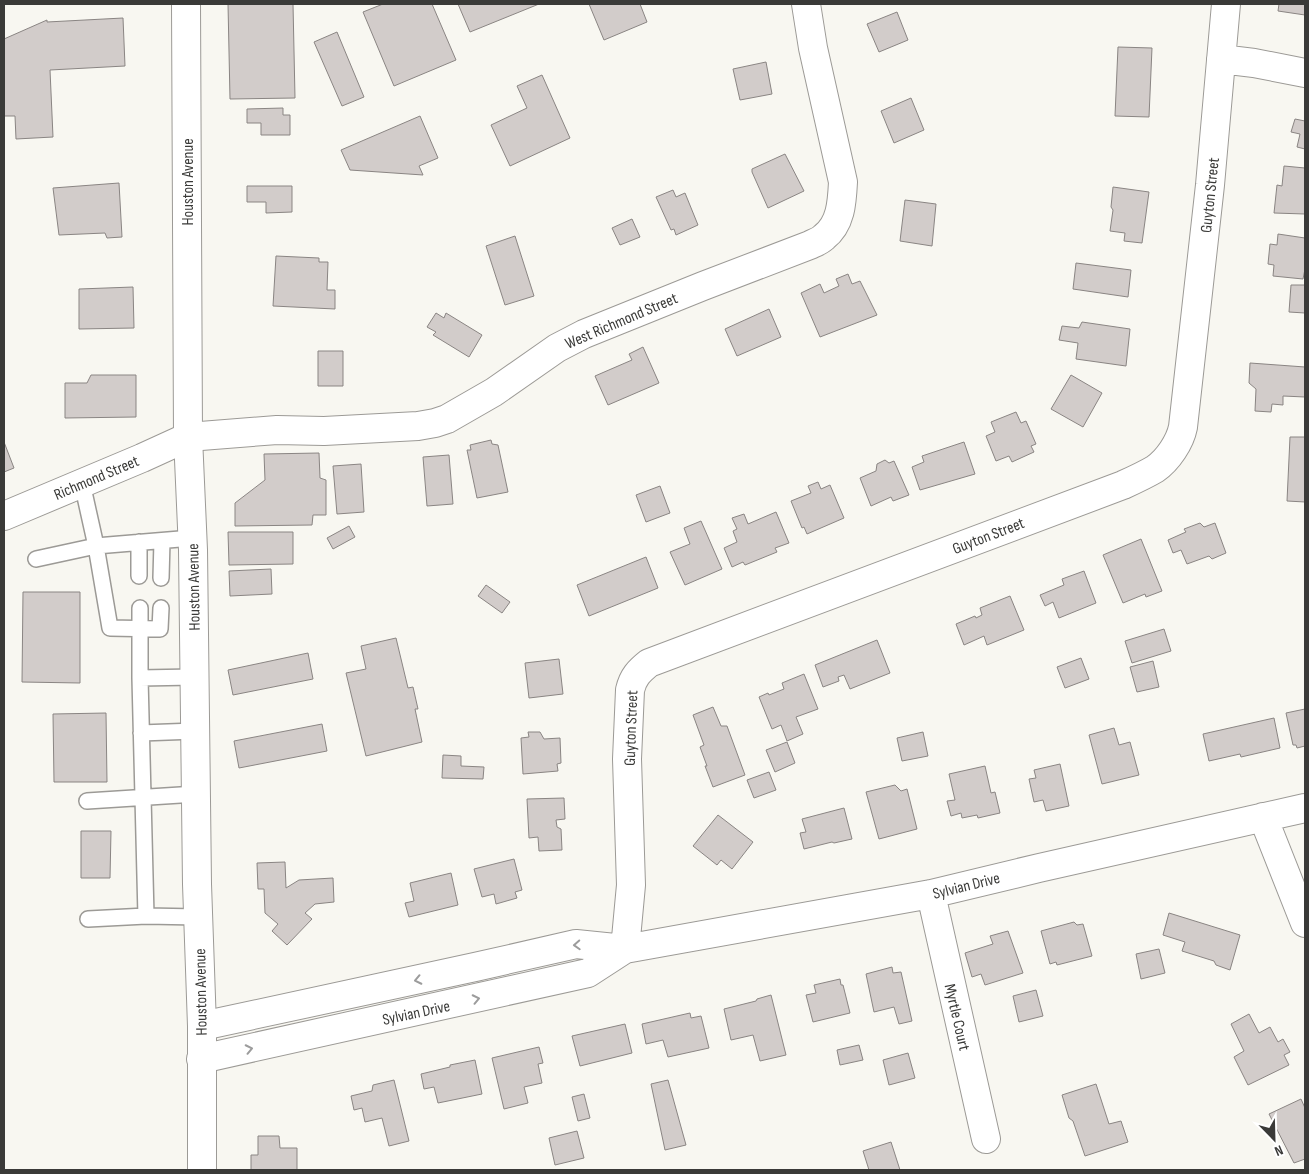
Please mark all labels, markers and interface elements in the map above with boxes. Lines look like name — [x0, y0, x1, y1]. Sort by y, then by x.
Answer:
street label: Houston Avenue — [179, 138, 198, 226]
street label: Guyton Street — [1197, 156, 1224, 234]
street label: West Richmond Street — [563, 289, 681, 354]
street label: Richmond Street — [51, 452, 142, 505]
street label: Guyton Street — [950, 514, 1027, 559]
street label: Houston Avenue — [184, 543, 205, 631]
street label: Guyton Street — [621, 690, 642, 766]
street label: Sylvian Drive — [931, 869, 1002, 904]
one-way arrow — [572, 940, 580, 951]
street label: Houston Avenue — [191, 948, 212, 1036]
one-way arrow — [413, 974, 422, 984]
street label: Myrtle Court — [940, 982, 973, 1053]
one-way arrow — [472, 994, 480, 1005]
street label: Sylvian Drive — [381, 997, 452, 1030]
one-way arrow — [244, 1044, 253, 1055]
north arrow — [1249, 1114, 1299, 1164]
text: N — [1272, 1141, 1286, 1160]

